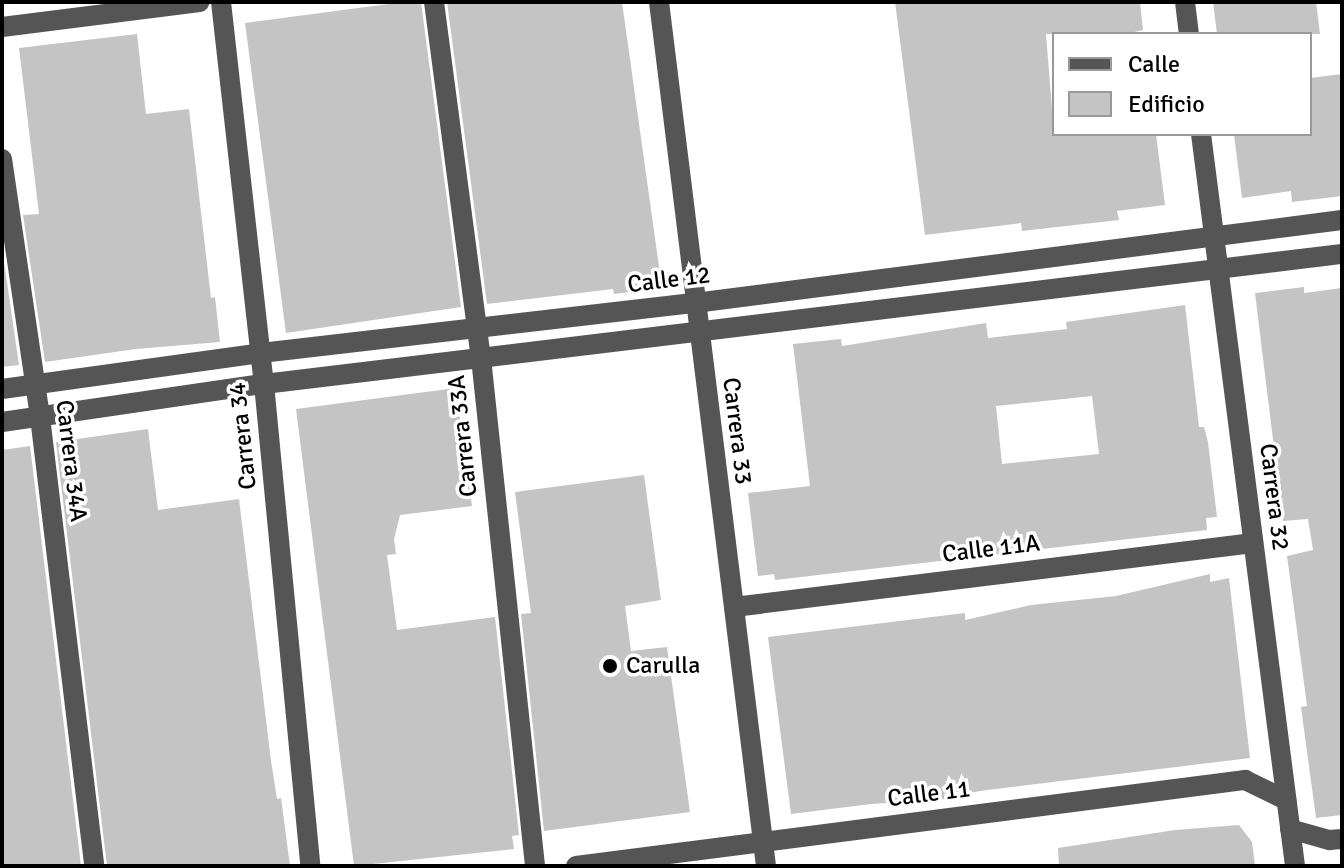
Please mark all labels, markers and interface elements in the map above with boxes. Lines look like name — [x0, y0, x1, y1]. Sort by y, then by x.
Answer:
legend — [1052, 32, 1312, 136]
text: Calle — [1128, 49, 1180, 79]
text: Edificio — [1128, 89, 1205, 119]
street label: Calle 12 — [626, 261, 712, 299]
street label: Carrera 33A — [442, 374, 484, 498]
street label: Carrera 33 — [716, 376, 758, 486]
street label: Carrera 34 — [223, 381, 263, 491]
street label: Carrera 34A — [49, 398, 93, 524]
street label: Carrera 32 — [1253, 442, 1295, 552]
street label: Calle 11A — [941, 529, 1041, 569]
place label: Carulla — [626, 652, 700, 680]
marker: Carulla — [601, 657, 619, 675]
street label: Calle 11 — [886, 775, 972, 813]

